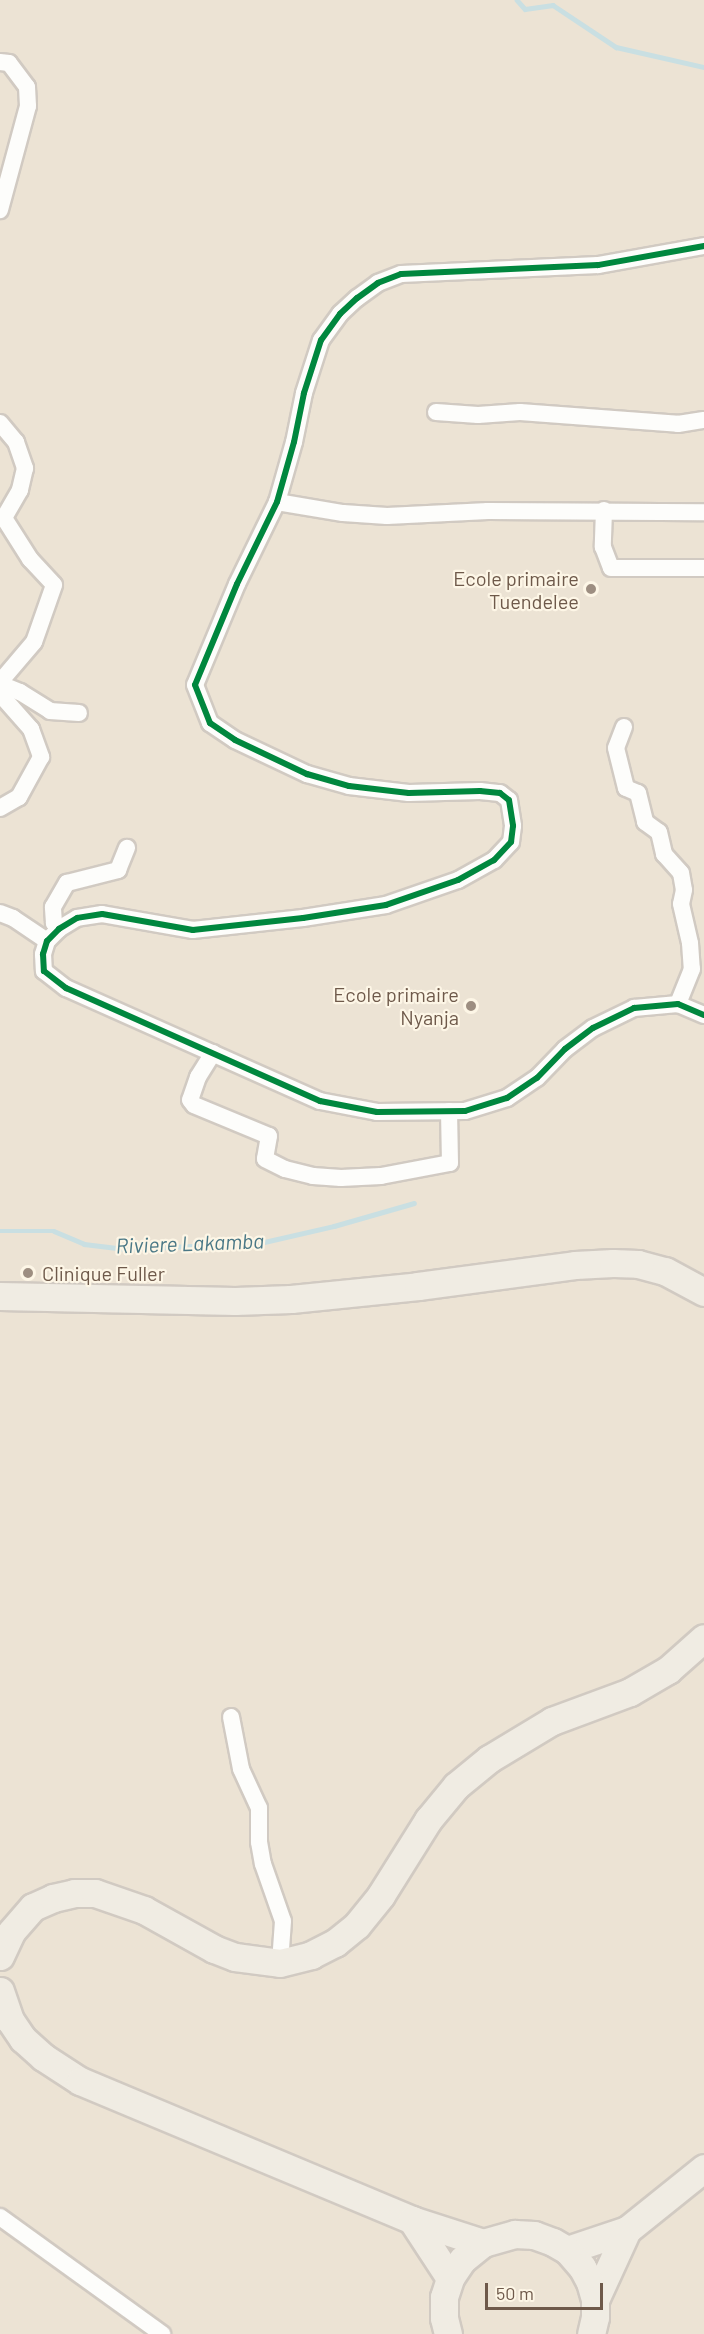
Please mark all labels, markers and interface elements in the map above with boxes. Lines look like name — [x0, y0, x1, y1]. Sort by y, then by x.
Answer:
place label: Ecole primaire Tuendelee — [453, 566, 579, 613]
marker: Ecole primaire Tuendelee — [584, 582, 598, 596]
place label: Ecole primaire Nyanja — [333, 982, 459, 1029]
marker: Ecole primaire Nyanja — [464, 999, 478, 1013]
water label: Riviere Lakamba — [115, 1228, 265, 1258]
place label: Clinique Fuller — [42, 1261, 165, 1285]
marker: Clinique Fuller — [19, 1264, 37, 1282]
scale bar — [488, 2271, 606, 2309]
text: 50 m — [496, 2282, 534, 2304]

